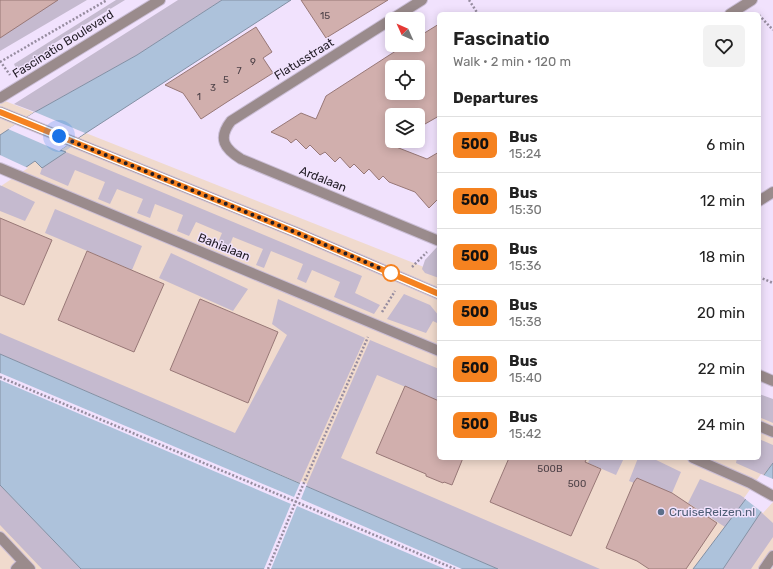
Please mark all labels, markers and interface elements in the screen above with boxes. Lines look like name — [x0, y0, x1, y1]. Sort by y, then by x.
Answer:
street label: Fascinatio Boulevard — [10, 7, 116, 81]
house number: 15 — [320, 10, 330, 22]
north arrow — [385, 12, 425, 52]
map controls — [385, 12, 425, 148]
button: heart — [703, 25, 745, 67]
text: Fascinatio — [453, 27, 550, 50]
street label: Flatusstraat — [272, 35, 337, 83]
text: Walk · 2 min · 120 m — [453, 54, 571, 69]
house number: 9 — [250, 56, 256, 68]
button: locate — [385, 60, 425, 100]
house number: 7 — [236, 65, 242, 77]
house number: 5 — [223, 74, 229, 86]
house number: 3 — [210, 82, 216, 94]
text: Departures — [453, 89, 538, 107]
house number: 1 — [197, 91, 201, 103]
button: layers — [385, 108, 425, 148]
your location — [49, 126, 69, 146]
text: Bus — [509, 128, 538, 146]
text: 500 — [461, 136, 489, 153]
text: 6 min — [706, 136, 745, 154]
text: 15:24 — [509, 146, 541, 161]
street label: Ardalaan — [297, 163, 349, 195]
text: Bus — [509, 184, 538, 202]
text: 500 — [461, 192, 489, 209]
text: 12 min — [700, 192, 745, 210]
text: 15:30 — [509, 202, 542, 217]
street label: Bahialaan — [196, 230, 252, 264]
text: Bus — [509, 240, 538, 258]
text: 500 — [461, 248, 489, 265]
text: 18 min — [699, 248, 745, 266]
text: 15:36 — [509, 258, 541, 273]
unlabelled marker — [382, 264, 400, 282]
text: Bus — [509, 296, 538, 314]
text: 500 — [461, 304, 489, 321]
text: 20 min — [697, 304, 745, 322]
text: 15:38 — [509, 314, 542, 329]
text: Bus — [509, 352, 538, 370]
text: 500 — [461, 360, 489, 377]
text: 22 min — [698, 360, 745, 378]
text: 15:40 — [509, 370, 542, 385]
text: Bus — [509, 408, 538, 426]
text: 500 — [461, 416, 489, 433]
text: 24 min — [697, 416, 745, 434]
text: 15:42 — [509, 426, 541, 441]
house number: 500B — [537, 463, 563, 475]
house number: 500 — [568, 478, 586, 490]
place label: CruiseReizen.nl — [669, 505, 755, 519]
marker: CruiseReizen.nl — [656, 507, 666, 517]

